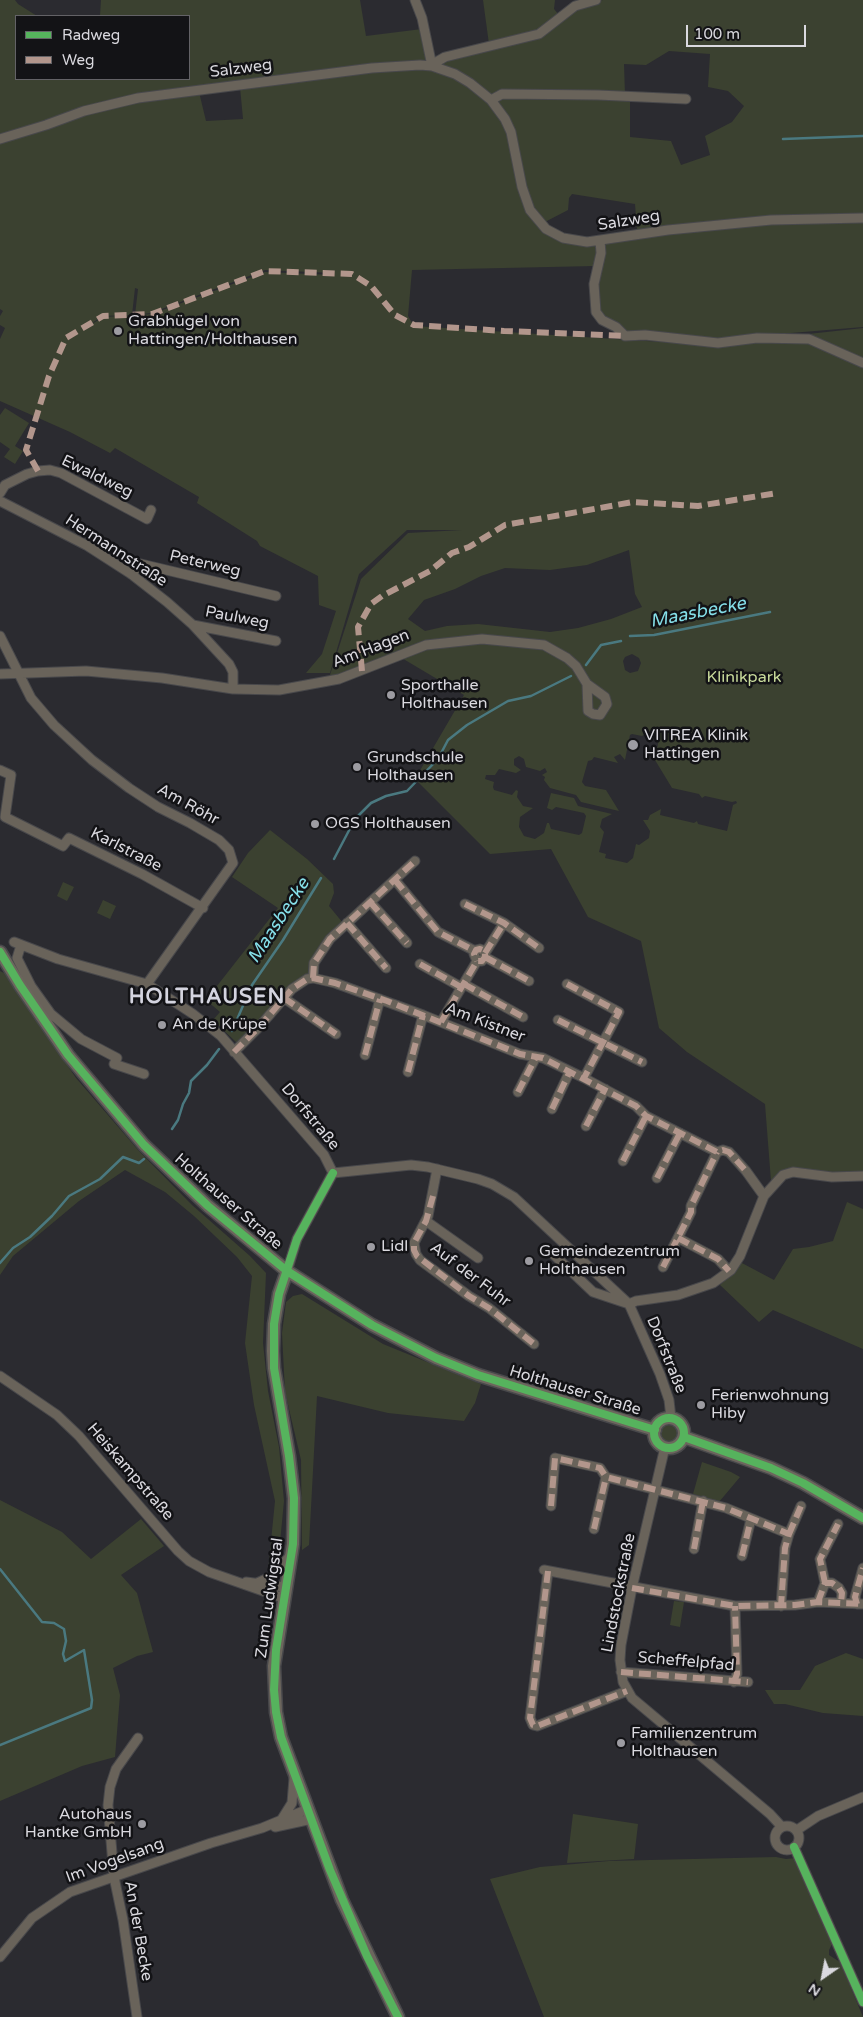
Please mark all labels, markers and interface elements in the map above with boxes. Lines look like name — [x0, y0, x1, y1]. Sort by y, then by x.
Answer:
legend — [15, 15, 190, 80]
scale bar — [688, 15, 808, 47]
text: 100 m — [694, 25, 740, 43]
text: Radweg — [62, 26, 120, 44]
text: Weg — [62, 51, 94, 69]
street label: Salzweg — [209, 56, 273, 82]
street label: Salzweg — [597, 207, 661, 235]
place label: Grabhügel von Hattingen/Holthausen — [128, 312, 297, 350]
marker: Grabhügel von Hattingen/Holthausen — [112, 325, 124, 337]
street label: Ewaldweg — [58, 451, 136, 503]
street label: Hermannstraße — [61, 511, 171, 591]
street label: Peterweg — [168, 546, 242, 582]
water label: Maasbecke — [648, 593, 748, 633]
street label: Paulweg — [203, 602, 271, 634]
street label: Am Hagen — [330, 626, 412, 672]
park label: Klinikpark — [706, 668, 782, 688]
place label: Sporthalle Holthausen — [401, 676, 488, 714]
marker: Sporthalle Holthausen — [385, 689, 397, 701]
place label: VITREA Klinik Hattingen — [644, 726, 748, 764]
marker: VITREA Klinik Hattingen — [626, 738, 640, 752]
place label: Grundschule Holthausen — [367, 748, 463, 786]
marker: Grundschule Holthausen — [351, 761, 363, 773]
street label: Am Röhr — [154, 780, 222, 830]
place label: OGS Holthausen — [325, 814, 451, 834]
marker: OGS Holthausen — [309, 818, 321, 830]
street label: Karlstraße — [87, 824, 165, 876]
water label: Maasbecke — [243, 874, 315, 968]
district label: HOLTHAUSEN — [127, 984, 287, 1010]
street label: Am Kistner — [442, 999, 528, 1047]
place label: An de Krüpe — [172, 1015, 267, 1035]
marker: An de Krüpe — [156, 1019, 168, 1031]
street label: Dorfstraße — [277, 1080, 343, 1154]
street label: Holthauser Straße — [170, 1150, 286, 1254]
place label: Lidl — [381, 1237, 408, 1257]
street label: Auf der Fuhr — [426, 1238, 514, 1312]
marker: Lidl — [365, 1241, 377, 1253]
place label: Gemeindezentrum Holthausen — [539, 1242, 680, 1280]
marker: Gemeindezentrum Holthausen — [523, 1255, 535, 1267]
street label: Dorfstraße — [642, 1314, 690, 1396]
street label: Holthauser Straße — [507, 1362, 643, 1420]
place label: Ferienwohnung Hiby — [711, 1386, 829, 1424]
marker: Ferienwohnung Hiby — [695, 1399, 707, 1411]
street label: Heiskampstraße — [83, 1419, 177, 1525]
street label: Lindstockstraße — [598, 1532, 640, 1654]
street label: Zum Ludwigstal — [252, 1537, 288, 1659]
street label: Scheffelpfad — [637, 1648, 735, 1676]
place label: Familienzentrum Holthausen — [631, 1724, 757, 1762]
marker: Familienzentrum Holthausen — [615, 1737, 627, 1749]
place label: Autohaus Hantke GmbH — [25, 1805, 132, 1843]
marker: Autohaus Hantke GmbH — [136, 1818, 148, 1830]
street label: Im Vogelsang — [63, 1834, 167, 1888]
street label: An der Becke — [120, 1879, 156, 1983]
north arrow — [798, 1952, 848, 2002]
text: N — [805, 1980, 824, 2000]

